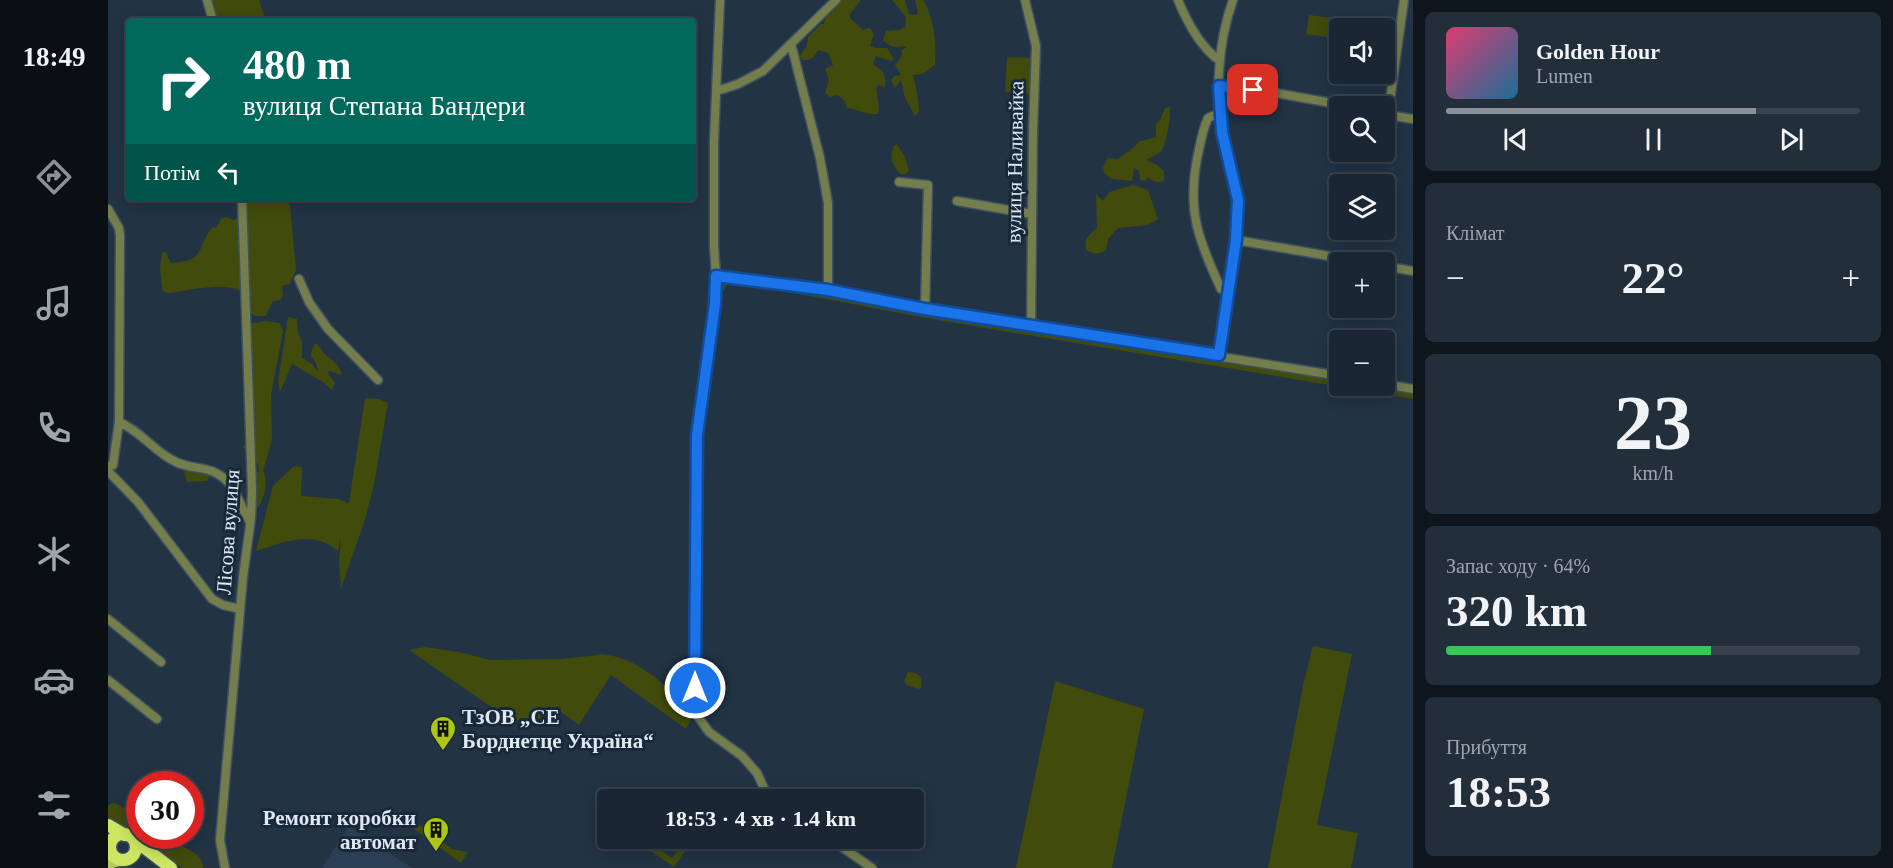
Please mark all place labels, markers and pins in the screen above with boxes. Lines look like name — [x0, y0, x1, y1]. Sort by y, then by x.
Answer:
pin — [1227, 64, 1278, 115]
place label: ТзОВ „СЕ Борднетце Україна“ — [462, 705, 654, 753]
building icon: ТзОВ „СЕ Борднетце Україна“ — [428, 714, 458, 752]
place label: Ремонт коробки автомат — [263, 806, 417, 854]
building icon: Ремонт коробки автомат — [421, 815, 451, 853]

